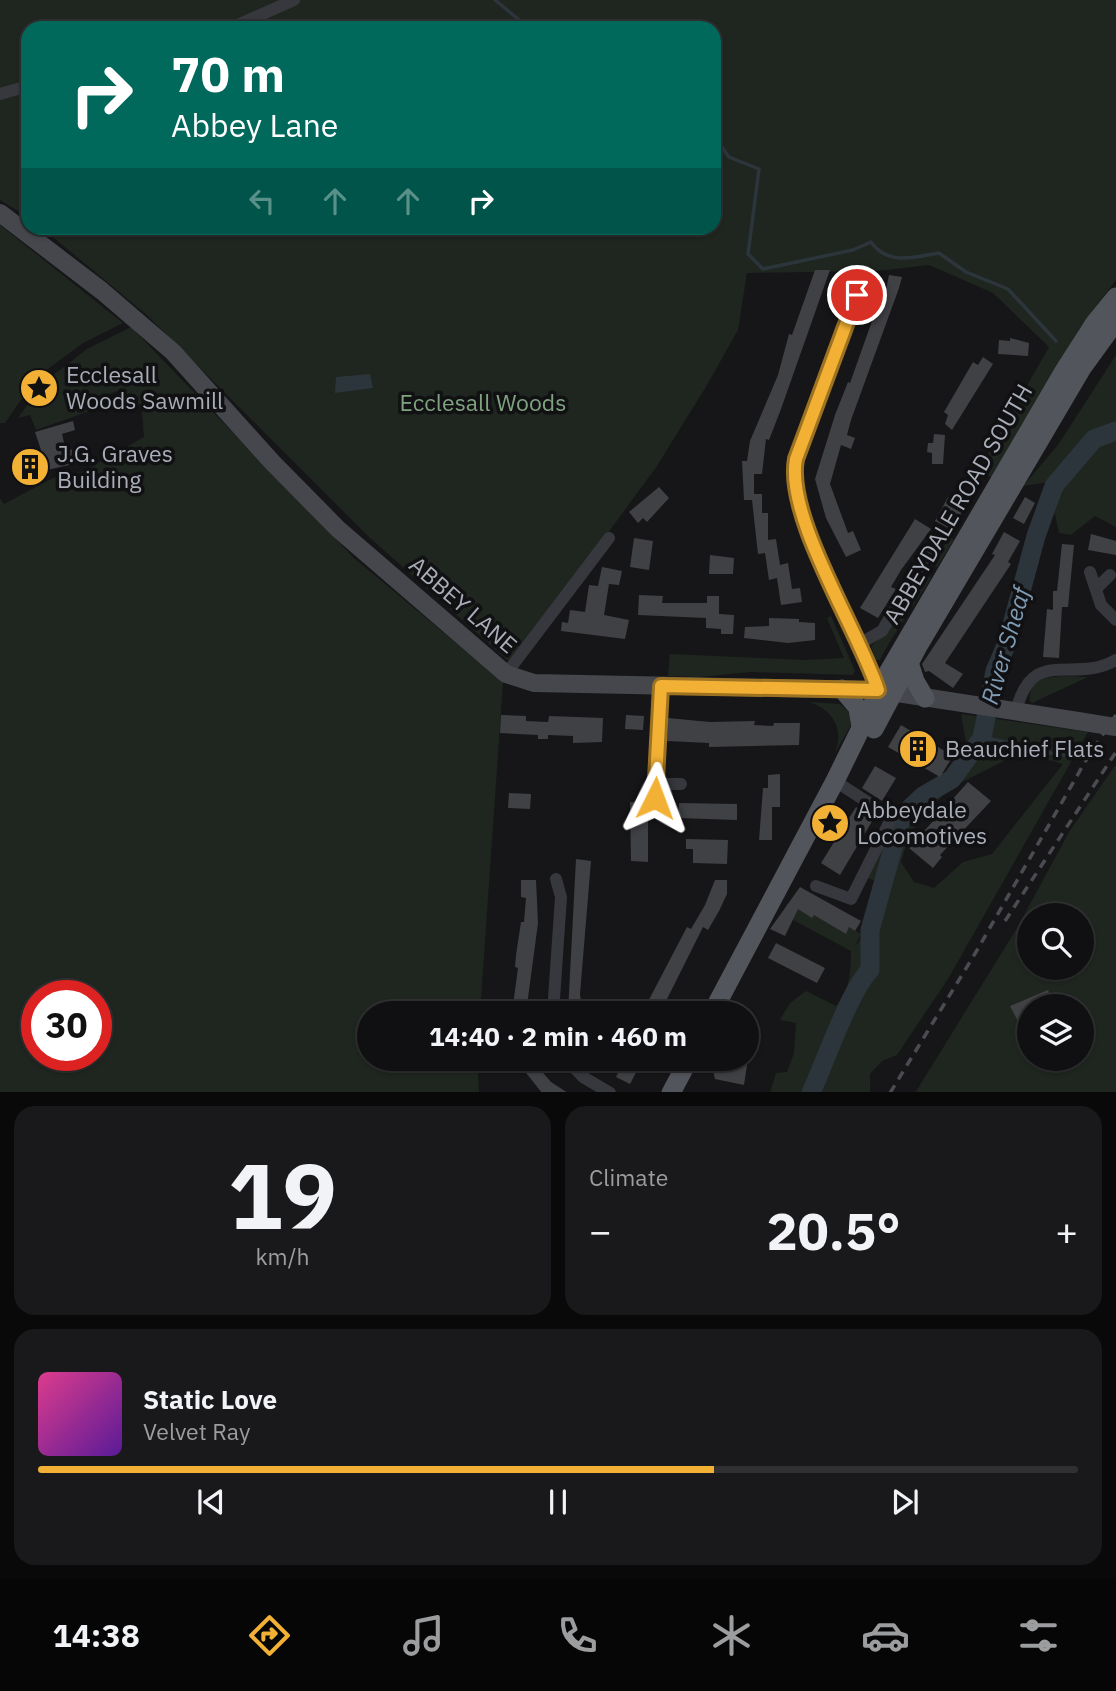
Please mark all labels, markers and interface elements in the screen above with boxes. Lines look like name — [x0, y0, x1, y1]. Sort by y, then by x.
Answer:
text: 70 m — [171, 42, 285, 105]
icon: right — [56, 49, 147, 140]
text: Abbey Lane — [171, 104, 338, 146]
icon: left — [243, 182, 281, 220]
icon: ahead — [316, 182, 354, 220]
icon: ahead — [389, 182, 427, 220]
icon: right — [462, 182, 500, 220]
pin — [827, 265, 887, 325]
icon: arrive — [838, 276, 876, 314]
place label: Ecclesall Woods Sawmill — [66, 359, 223, 415]
place icon: Ecclesall Woods Sawmill — [18, 367, 60, 409]
street label: ABBEYDALE ROAD SOUTH — [876, 378, 1038, 629]
park label: Ecclesall Woods — [400, 387, 566, 417]
place label: J.G. Graves Building — [57, 438, 173, 494]
building icon: J.G. Graves Building — [9, 446, 51, 488]
street label: ABBEY LANE — [404, 549, 524, 659]
water label: River Sheaf — [973, 581, 1038, 708]
building icon: Beauchief Flats — [897, 728, 939, 770]
place label: Beauchief Flats — [945, 733, 1105, 763]
position arrow — [618, 761, 692, 835]
place label: Abbeydale Locomotives — [857, 794, 987, 850]
place icon: Abbeydale Locomotives — [809, 802, 851, 844]
map controls — [1017, 903, 1094, 1071]
button: search — [1017, 903, 1094, 980]
speed limit sign: 30 — [21, 980, 112, 1071]
button: layers — [1017, 994, 1094, 1071]
text: 14:40 · 2 min · 460 m — [429, 1019, 687, 1053]
text: 19 — [228, 1136, 337, 1254]
text: Climate — [589, 1162, 668, 1192]
text: 20.5° — [766, 1197, 901, 1264]
text: − — [589, 1206, 612, 1255]
text: + — [1055, 1206, 1078, 1255]
text: km/h — [255, 1241, 310, 1271]
text: Static Love — [143, 1382, 277, 1416]
text: Velvet Ray — [143, 1416, 250, 1446]
icon: previous — [192, 1483, 230, 1521]
icon: pause — [539, 1483, 577, 1521]
icon: next — [886, 1483, 924, 1521]
icon: directions — [245, 1611, 294, 1660]
icon: music — [399, 1611, 448, 1660]
icon: phone — [553, 1611, 602, 1660]
icon: climate — [707, 1611, 756, 1660]
icon: car — [861, 1611, 910, 1660]
icon: filters — [1014, 1611, 1063, 1660]
text: 14:38 — [52, 1614, 140, 1656]

